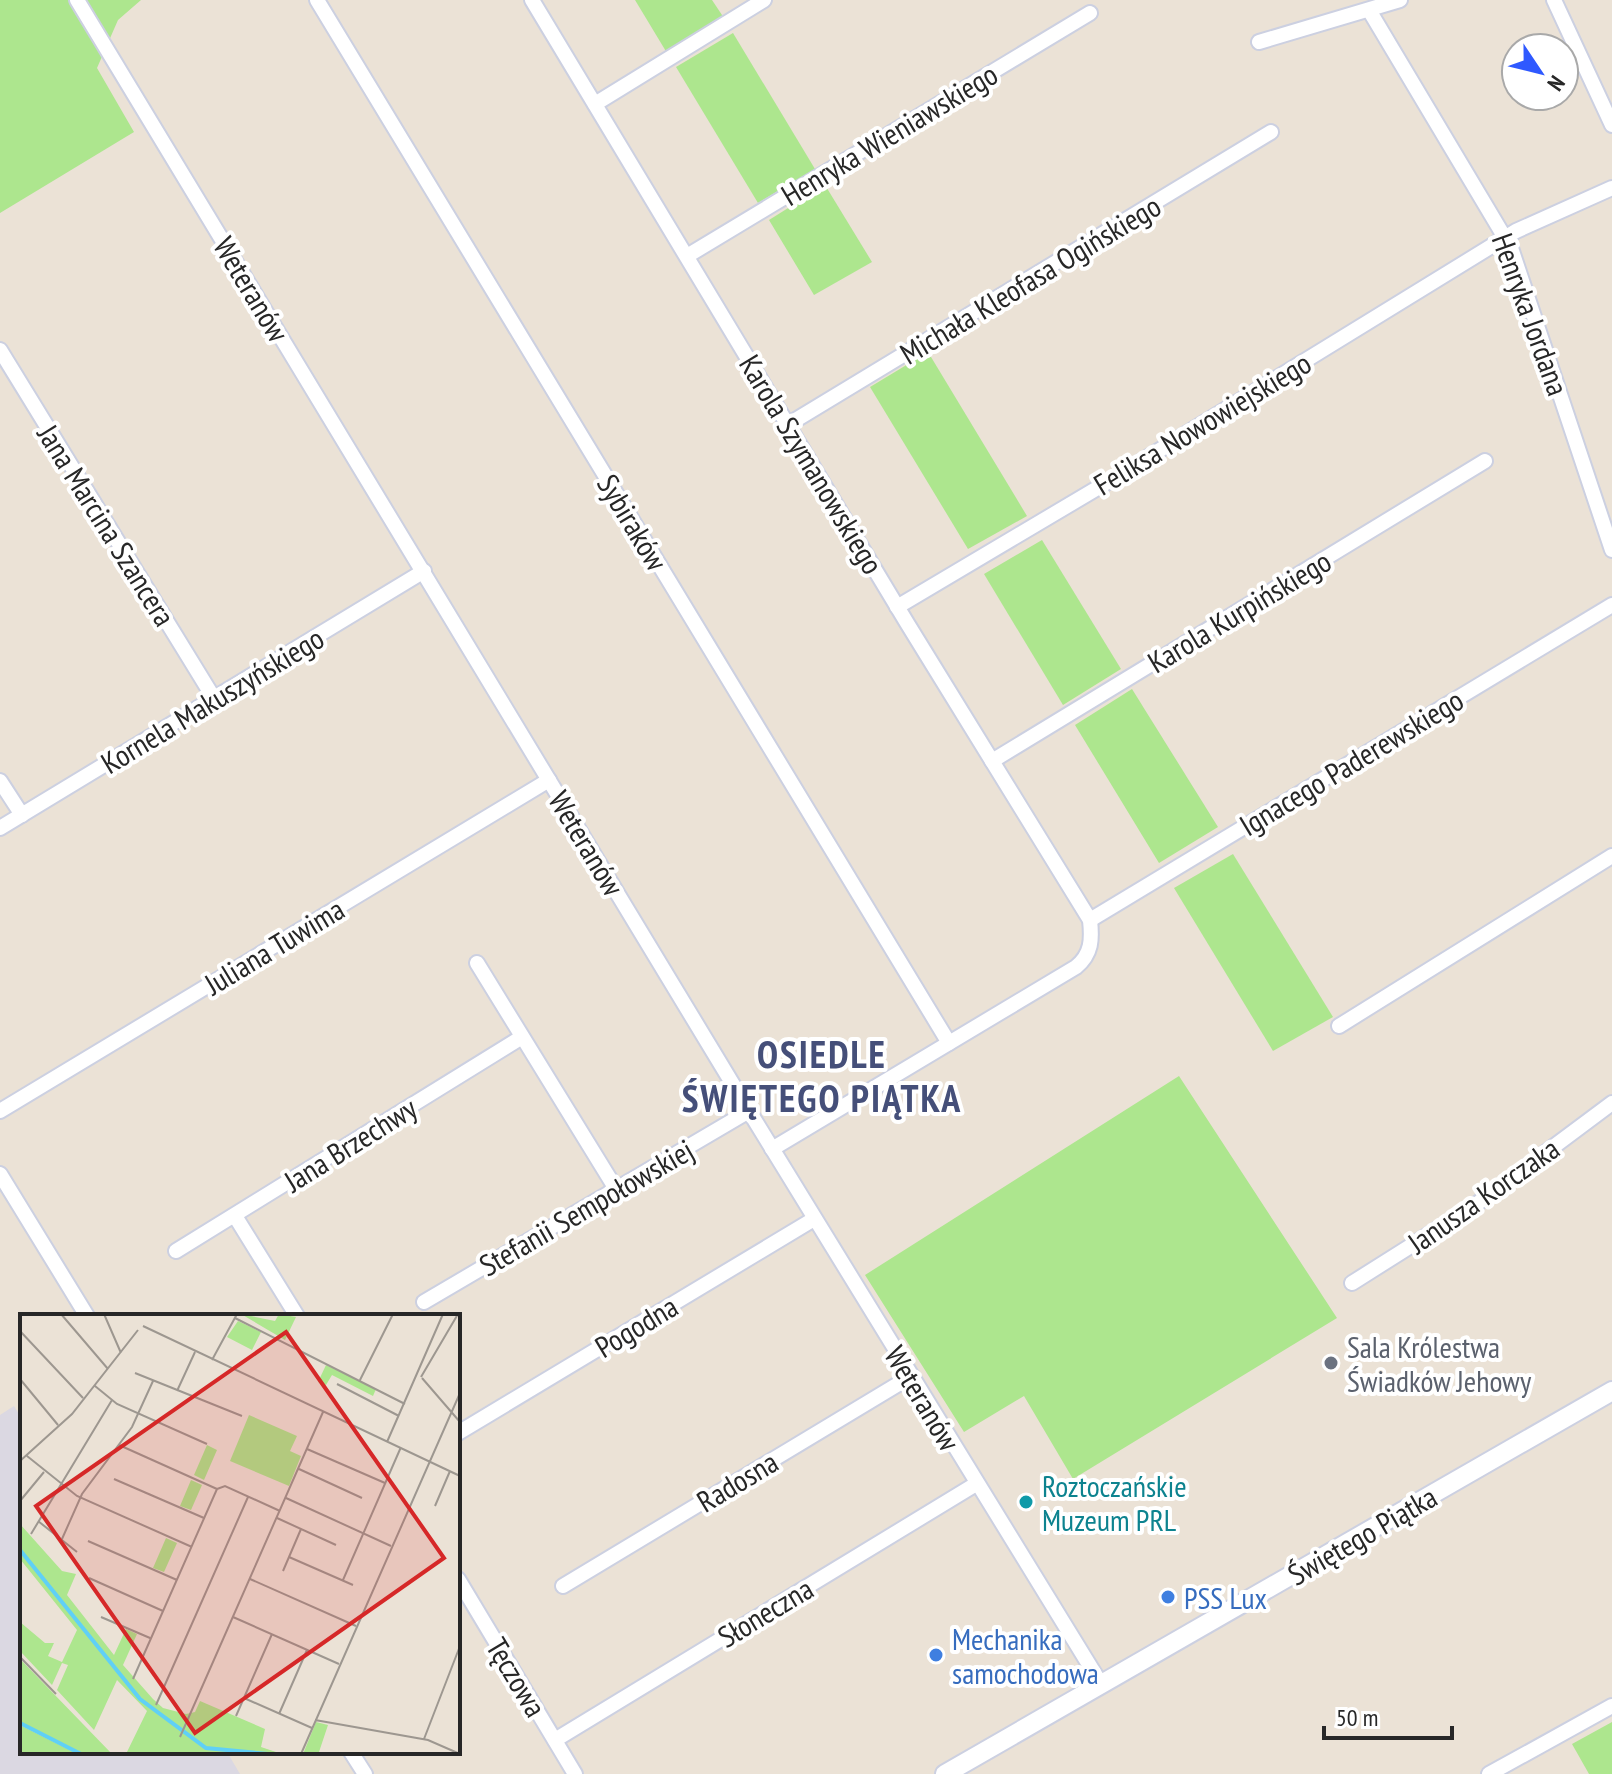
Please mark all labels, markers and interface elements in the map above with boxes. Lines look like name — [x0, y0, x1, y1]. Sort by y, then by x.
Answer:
north arrow — [1500, 32, 1580, 112]
street label: Henryka Wieniawskiego — [774, 54, 1004, 214]
text: N — [1542, 71, 1571, 96]
street label: Michała Kleofasa Ogińskiego — [893, 186, 1167, 372]
street label: Henryka Jordana — [1484, 228, 1578, 400]
street label: Weteranów — [206, 229, 299, 349]
street label: Feliksa Nowowiejskiego — [1086, 343, 1318, 503]
street label: Karola Szymanowskiego — [731, 347, 893, 581]
street label: Jana Marcina Szancera — [29, 416, 185, 633]
street label: Sybiraków — [589, 467, 677, 578]
street label: Karola Kurpińskiego — [1140, 541, 1338, 681]
street label: Kornela Makuszyńskiego — [93, 618, 331, 782]
street label: Ignacego Paderewskiego — [1232, 680, 1470, 844]
street label: Weteranów — [541, 783, 634, 903]
street label: Juliana Tuwima — [196, 889, 351, 1003]
district label: OSIEDLE ŚWIĘTEGO PIĄTKA — [682, 1029, 962, 1122]
street label: Jana Brzechwy — [276, 1088, 424, 1201]
street label: Janusza Korczaka — [1399, 1128, 1566, 1262]
street label: Stefanii Sempołowskiej — [472, 1130, 700, 1284]
street label: Pogodna — [588, 1286, 684, 1366]
inset map — [20, 1314, 460, 1754]
place label: Sala Królestwa Świadków Jehowy — [1347, 1327, 1532, 1400]
street label: Weteranów — [877, 1338, 970, 1458]
marker: Sala Królestwa Świadków Jehowy — [1322, 1354, 1340, 1372]
street label: Radosna — [689, 1442, 785, 1520]
place label: Roztoczańskie Muzeum PRL — [1042, 1466, 1187, 1539]
street label: Świętego Piątka — [1280, 1477, 1444, 1593]
marker: Roztoczańskie Muzeum PRL — [1017, 1493, 1035, 1511]
street label: Słoneczna — [710, 1568, 820, 1656]
place label: PSS Lux — [1184, 1578, 1267, 1617]
marker: PSS Lux — [1159, 1588, 1177, 1606]
place label: Mechanika samochodowa — [952, 1619, 1099, 1692]
street label: Tęczowa — [478, 1630, 556, 1724]
marker: Mechanika samochodowa — [927, 1646, 945, 1664]
scale bar — [1324, 1690, 1452, 1740]
text: 50 m — [1336, 1702, 1378, 1733]

